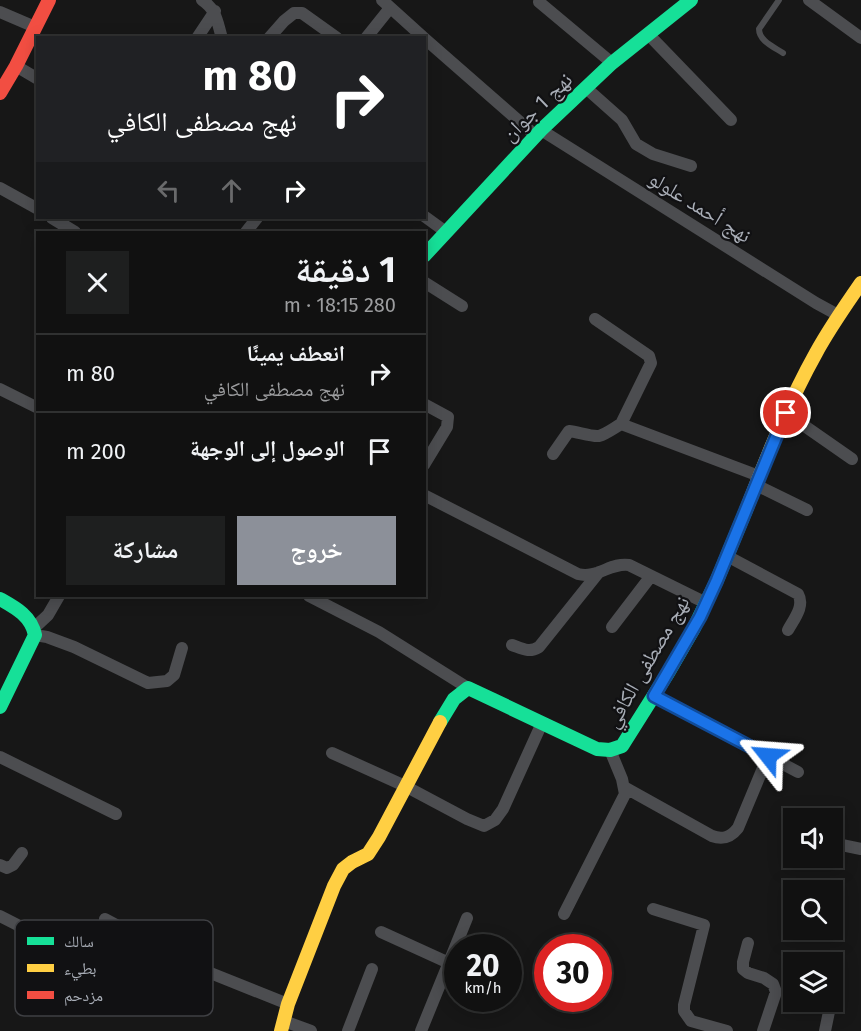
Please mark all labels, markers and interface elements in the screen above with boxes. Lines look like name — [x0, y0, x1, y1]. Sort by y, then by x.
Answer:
text: 80 m — [203, 51, 297, 101]
icon: right — [318, 60, 396, 138]
street label: نهج 1 جوان — [496, 67, 578, 147]
text: نهج مصطفى الكافي — [106, 106, 297, 138]
street label: نهج أحمد علولو — [644, 165, 756, 249]
icon: left — [152, 174, 185, 207]
icon: ahead — [215, 174, 248, 207]
icon: right — [278, 174, 311, 207]
text: 1 دقيقة — [295, 248, 396, 292]
button: close — [66, 251, 129, 314]
text: 280 m · 18:15 — [284, 293, 396, 317]
text: انعطف يمينًا — [246, 340, 345, 367]
icon: right — [363, 357, 396, 390]
text: 80 m — [66, 360, 115, 387]
text: نهج مصطفى الكافي — [204, 377, 345, 401]
pin — [760, 387, 811, 438]
icon: arrive — [769, 396, 802, 429]
text: الوصول إلى الوجهة — [190, 435, 345, 462]
icon: arrive — [363, 435, 396, 468]
text: 200 m — [66, 438, 126, 465]
button: مشاركة — [66, 516, 225, 585]
button: خروج — [237, 516, 396, 585]
street label: نهج مصطفى الكافي — [599, 591, 698, 734]
position arrow — [736, 724, 800, 788]
map controls — [783, 808, 843, 1012]
button: sound — [783, 808, 843, 868]
button: search — [783, 880, 843, 940]
legend — [15, 920, 213, 1016]
text: سالك — [64, 932, 94, 951]
speed limit sign: 30 — [534, 934, 612, 1012]
text: 20 — [466, 948, 500, 984]
button: layers — [783, 952, 843, 1012]
text: بطيء — [64, 959, 96, 981]
text: km/h — [464, 979, 502, 997]
text: مزدحم — [64, 986, 103, 1006]

